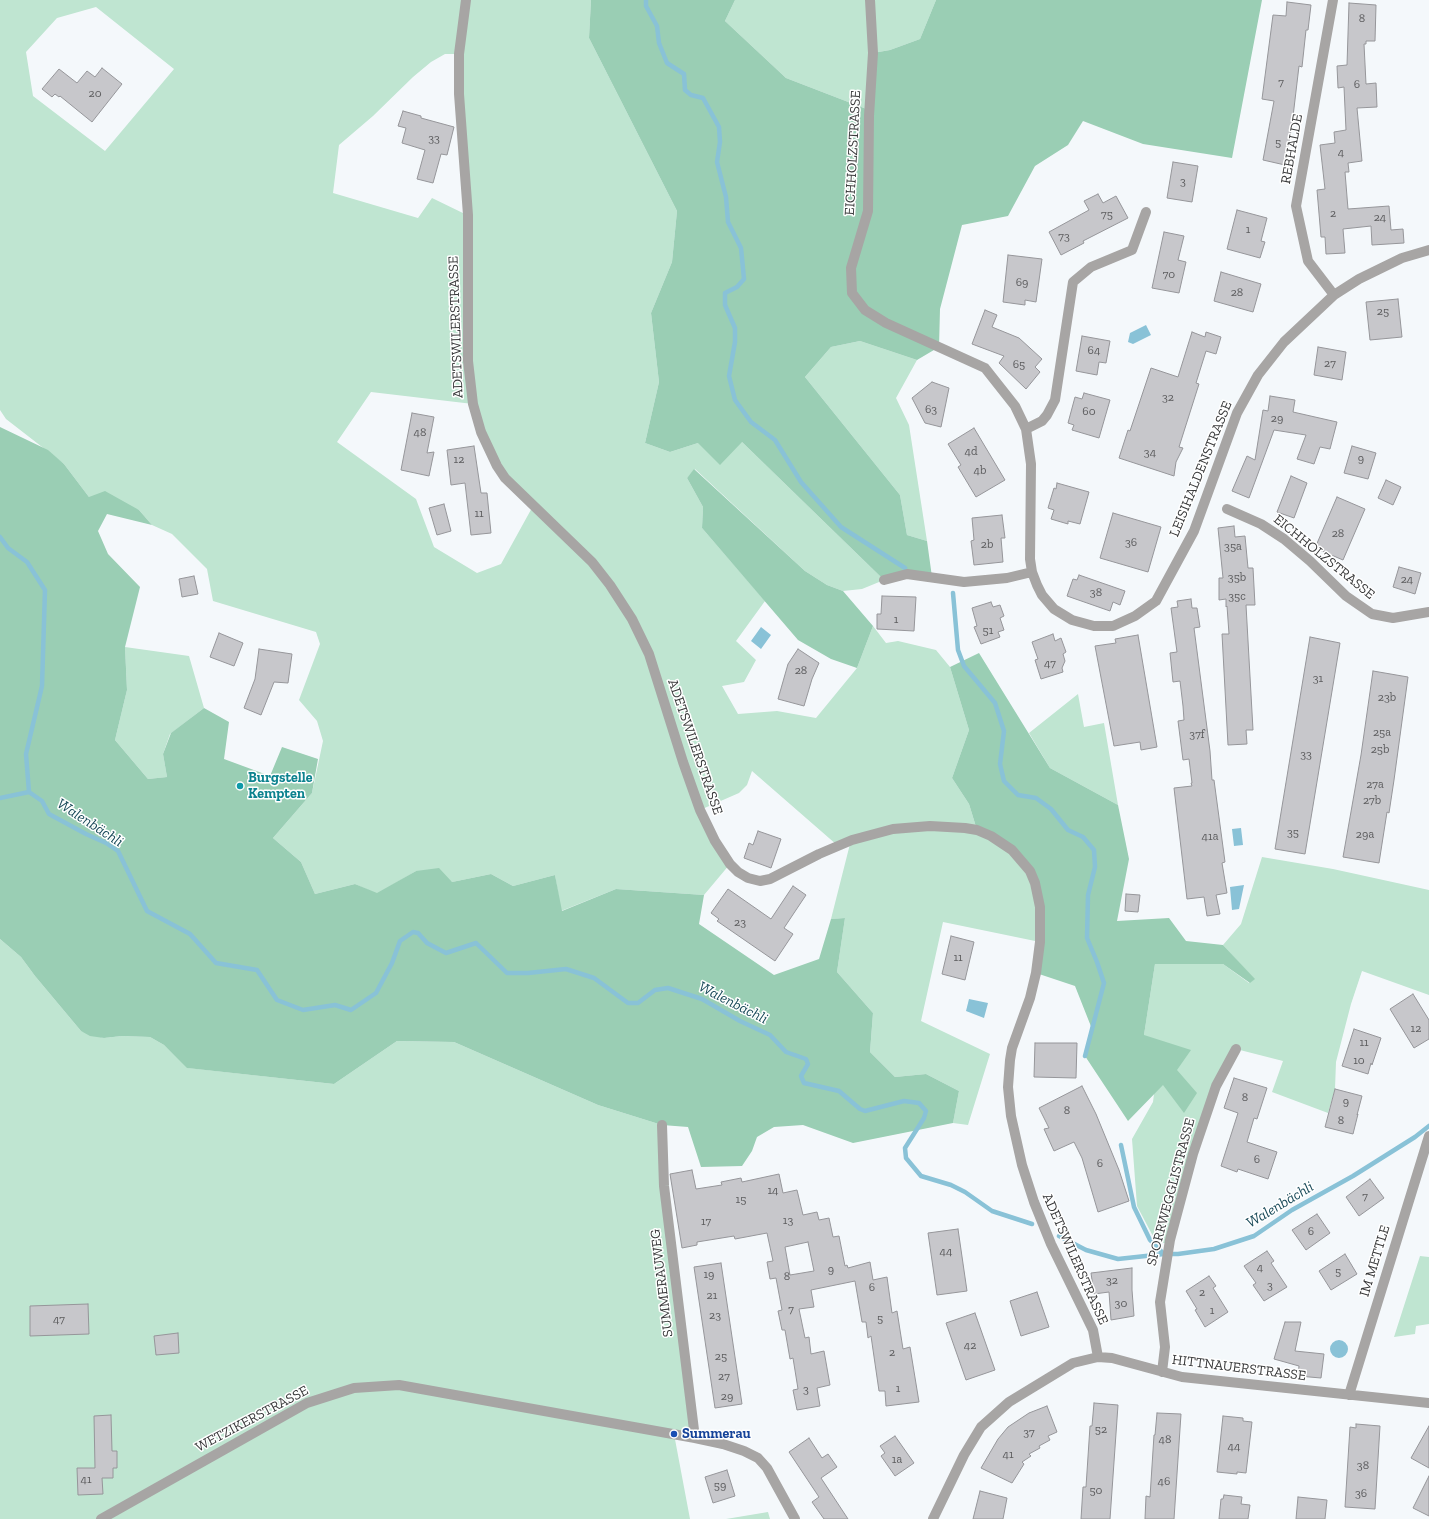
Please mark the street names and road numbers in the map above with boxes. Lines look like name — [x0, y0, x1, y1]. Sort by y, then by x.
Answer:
street label: EICHHOLZSTRASSE — [841, 90, 865, 216]
street label: REBHALDE — [1278, 113, 1306, 185]
street label: ADETSWILERSTRASSE — [445, 256, 467, 398]
street label: LEISIHALDENSTRASSE — [1166, 399, 1236, 539]
street label: EICHHOLZSTRASSE — [1270, 511, 1378, 603]
street label: ADETSWILERSTRASSE — [664, 677, 726, 817]
street label: SPORRWEGGLISTRASSE — [1143, 1116, 1199, 1268]
street label: ADETSWILERSTRASSE — [1038, 1191, 1112, 1327]
street label: IM METTLE — [1356, 1223, 1394, 1299]
street label: SUMMERAUWEG — [647, 1228, 677, 1338]
street label: HITTNAUERSTRASSE — [1171, 1351, 1307, 1385]
street label: WETZIKERSTRASSE — [193, 1382, 311, 1456]

